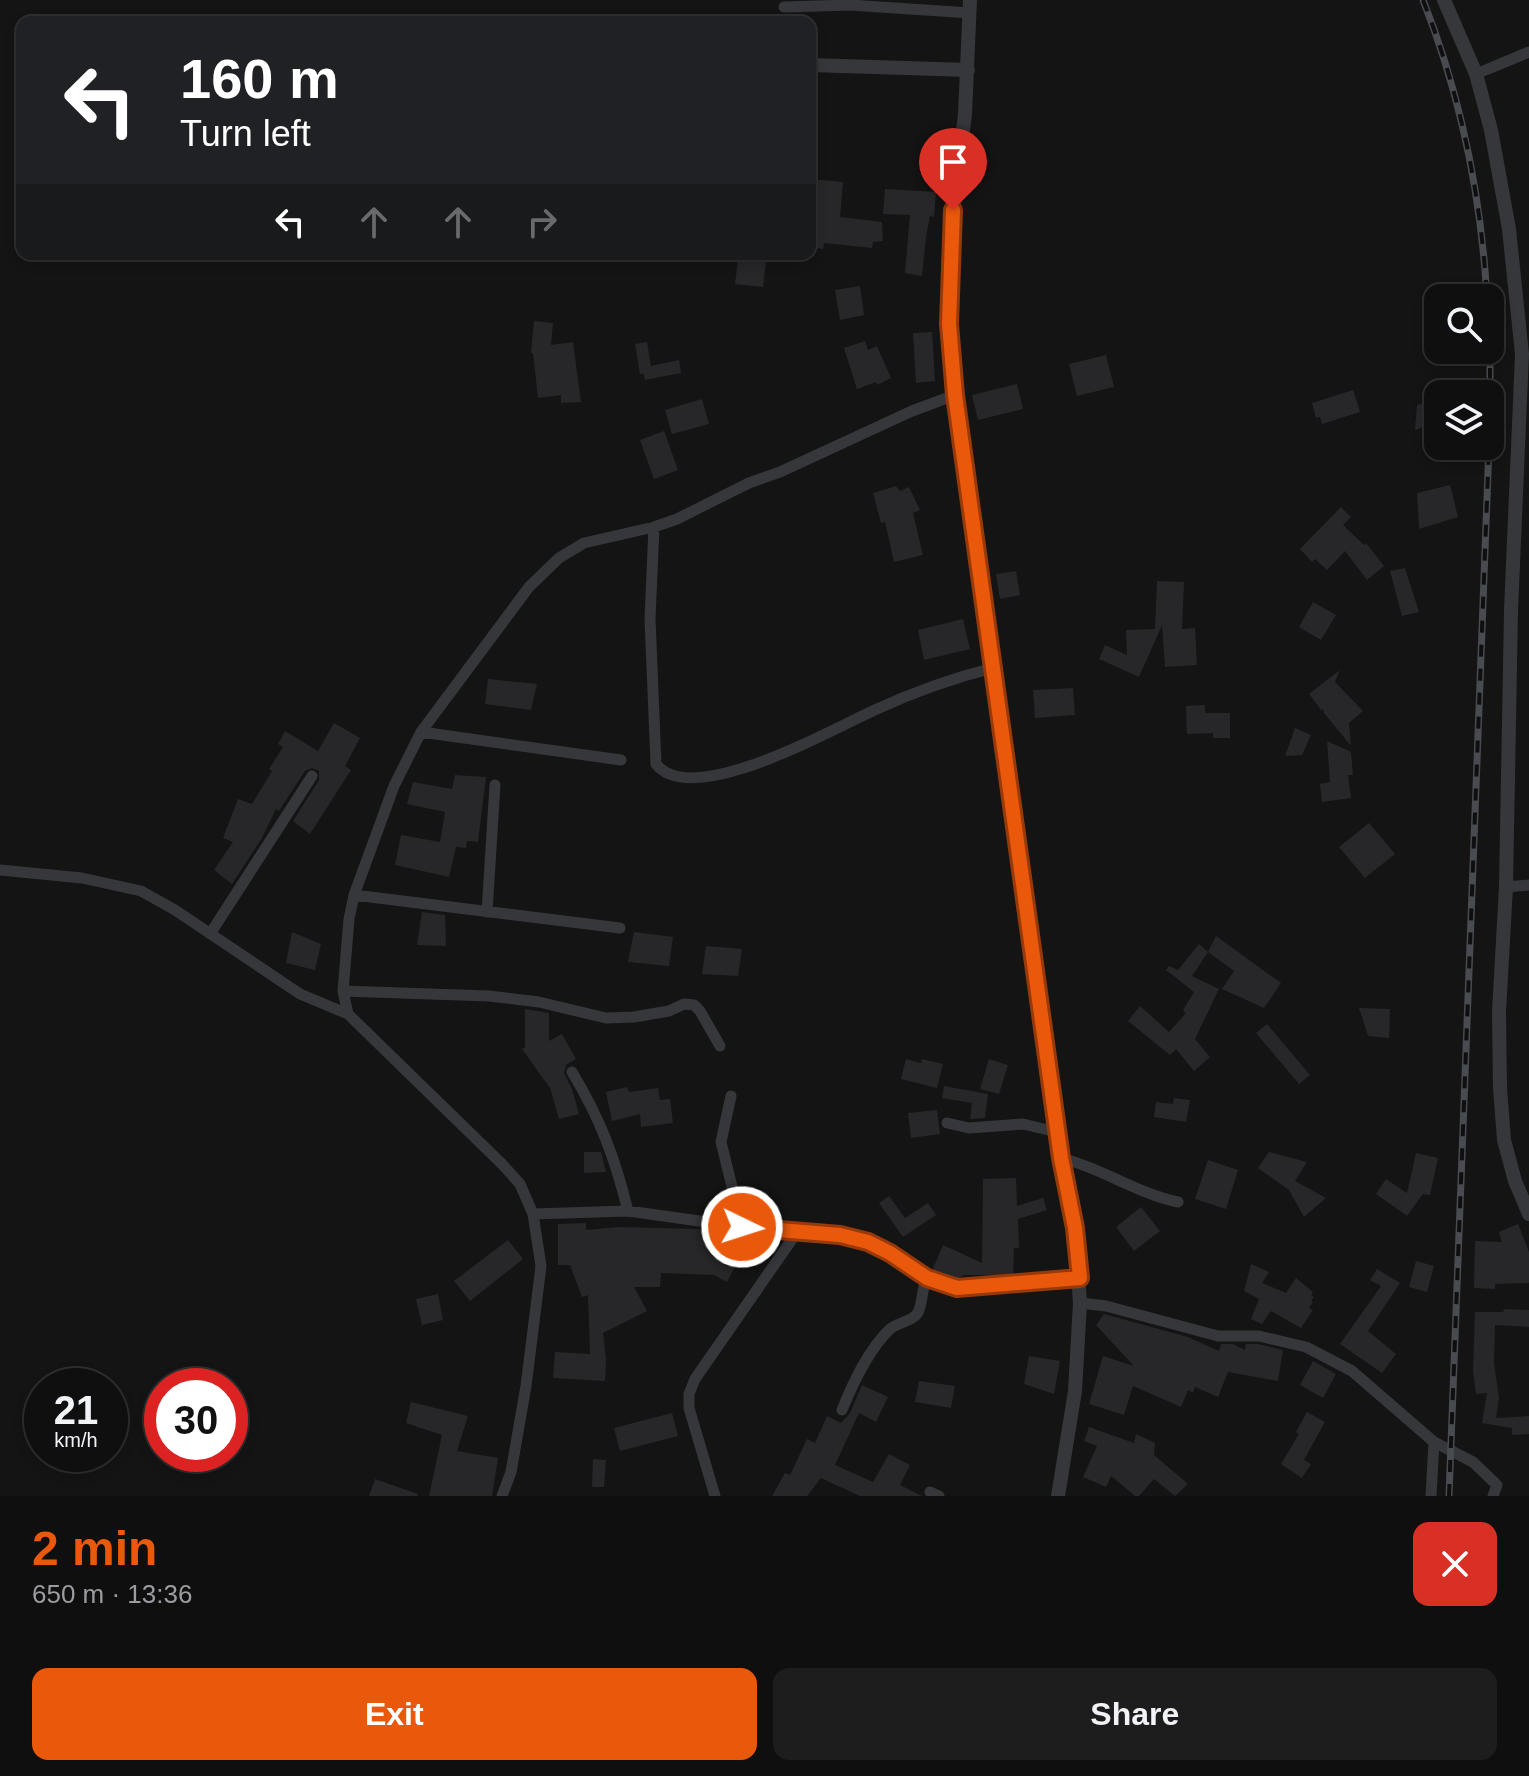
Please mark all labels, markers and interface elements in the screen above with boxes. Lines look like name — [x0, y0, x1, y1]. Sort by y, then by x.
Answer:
text: 160 m — [180, 47, 339, 110]
icon: left — [48, 48, 152, 152]
text: Turn left — [180, 113, 311, 154]
pin — [919, 128, 987, 210]
icon: arrive — [931, 140, 975, 184]
icon: left — [268, 200, 312, 244]
icon: ahead — [352, 200, 396, 244]
icon: ahead — [436, 200, 480, 244]
icon: right — [520, 200, 564, 244]
map controls — [1424, 284, 1504, 460]
button: search — [1424, 284, 1504, 364]
button: layers — [1424, 380, 1504, 460]
position arrow — [700, 1185, 784, 1269]
speed limit sign: 30 — [144, 1368, 248, 1472]
text: 21 — [54, 1388, 98, 1432]
text: km/h — [54, 1429, 98, 1451]
text: 2 min — [32, 1522, 157, 1575]
button: close — [1413, 1522, 1497, 1606]
text: 650 m · 13:36 — [32, 1579, 192, 1609]
button: Exit — [32, 1668, 757, 1760]
button: Share — [773, 1668, 1497, 1760]

